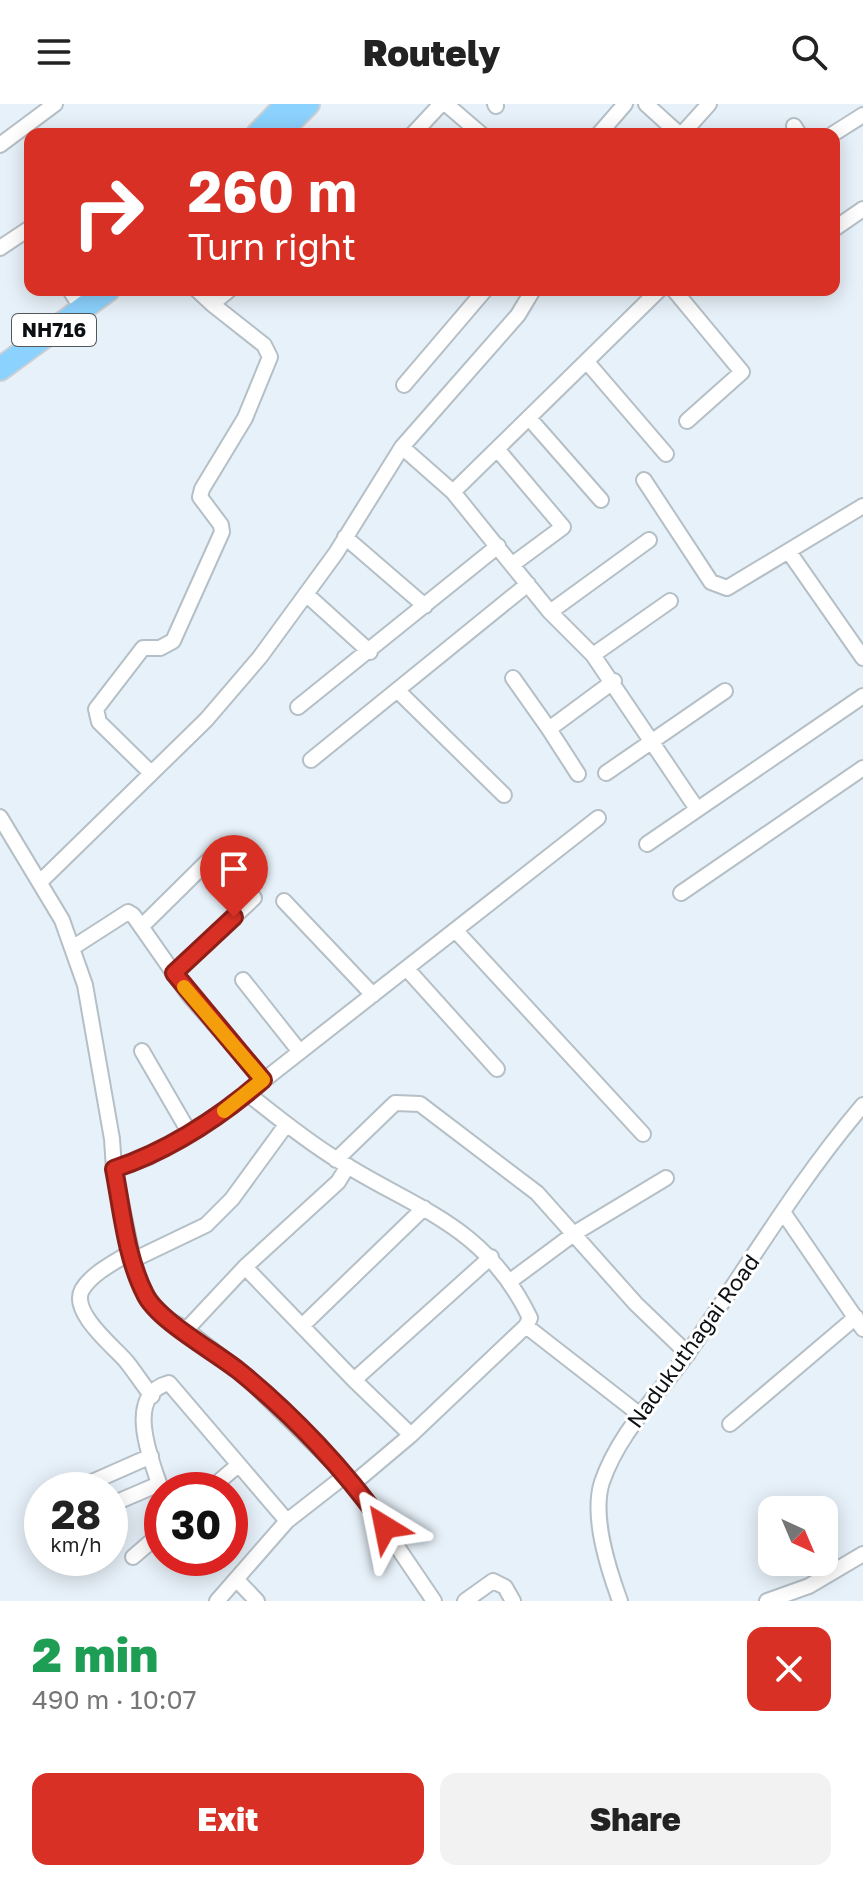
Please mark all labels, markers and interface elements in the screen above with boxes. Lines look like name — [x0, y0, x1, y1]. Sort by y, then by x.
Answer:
icon: menu — [32, 30, 76, 74]
icon: search — [787, 30, 831, 74]
text: Routely — [363, 31, 500, 74]
text: 260 m — [188, 157, 357, 224]
icon: right — [56, 160, 160, 264]
text: Turn right — [188, 225, 356, 268]
road number: NH716 — [12, 314, 96, 346]
pin — [200, 835, 268, 917]
icon: arrive — [212, 847, 256, 891]
street label: Nadukuthagai Road — [621, 1249, 765, 1433]
speed limit sign: 30 — [144, 1472, 248, 1576]
position arrow — [343, 1485, 427, 1569]
text: 28 — [51, 1490, 101, 1538]
north arrow — [758, 1496, 838, 1576]
map controls — [758, 1496, 838, 1576]
text: km/h — [51, 1532, 101, 1556]
text: 2 min — [32, 1625, 158, 1683]
button: close — [747, 1627, 831, 1711]
text: 490 m · 10:07 — [32, 1684, 196, 1715]
button: Exit — [32, 1773, 424, 1865]
button: Share — [440, 1773, 831, 1865]

